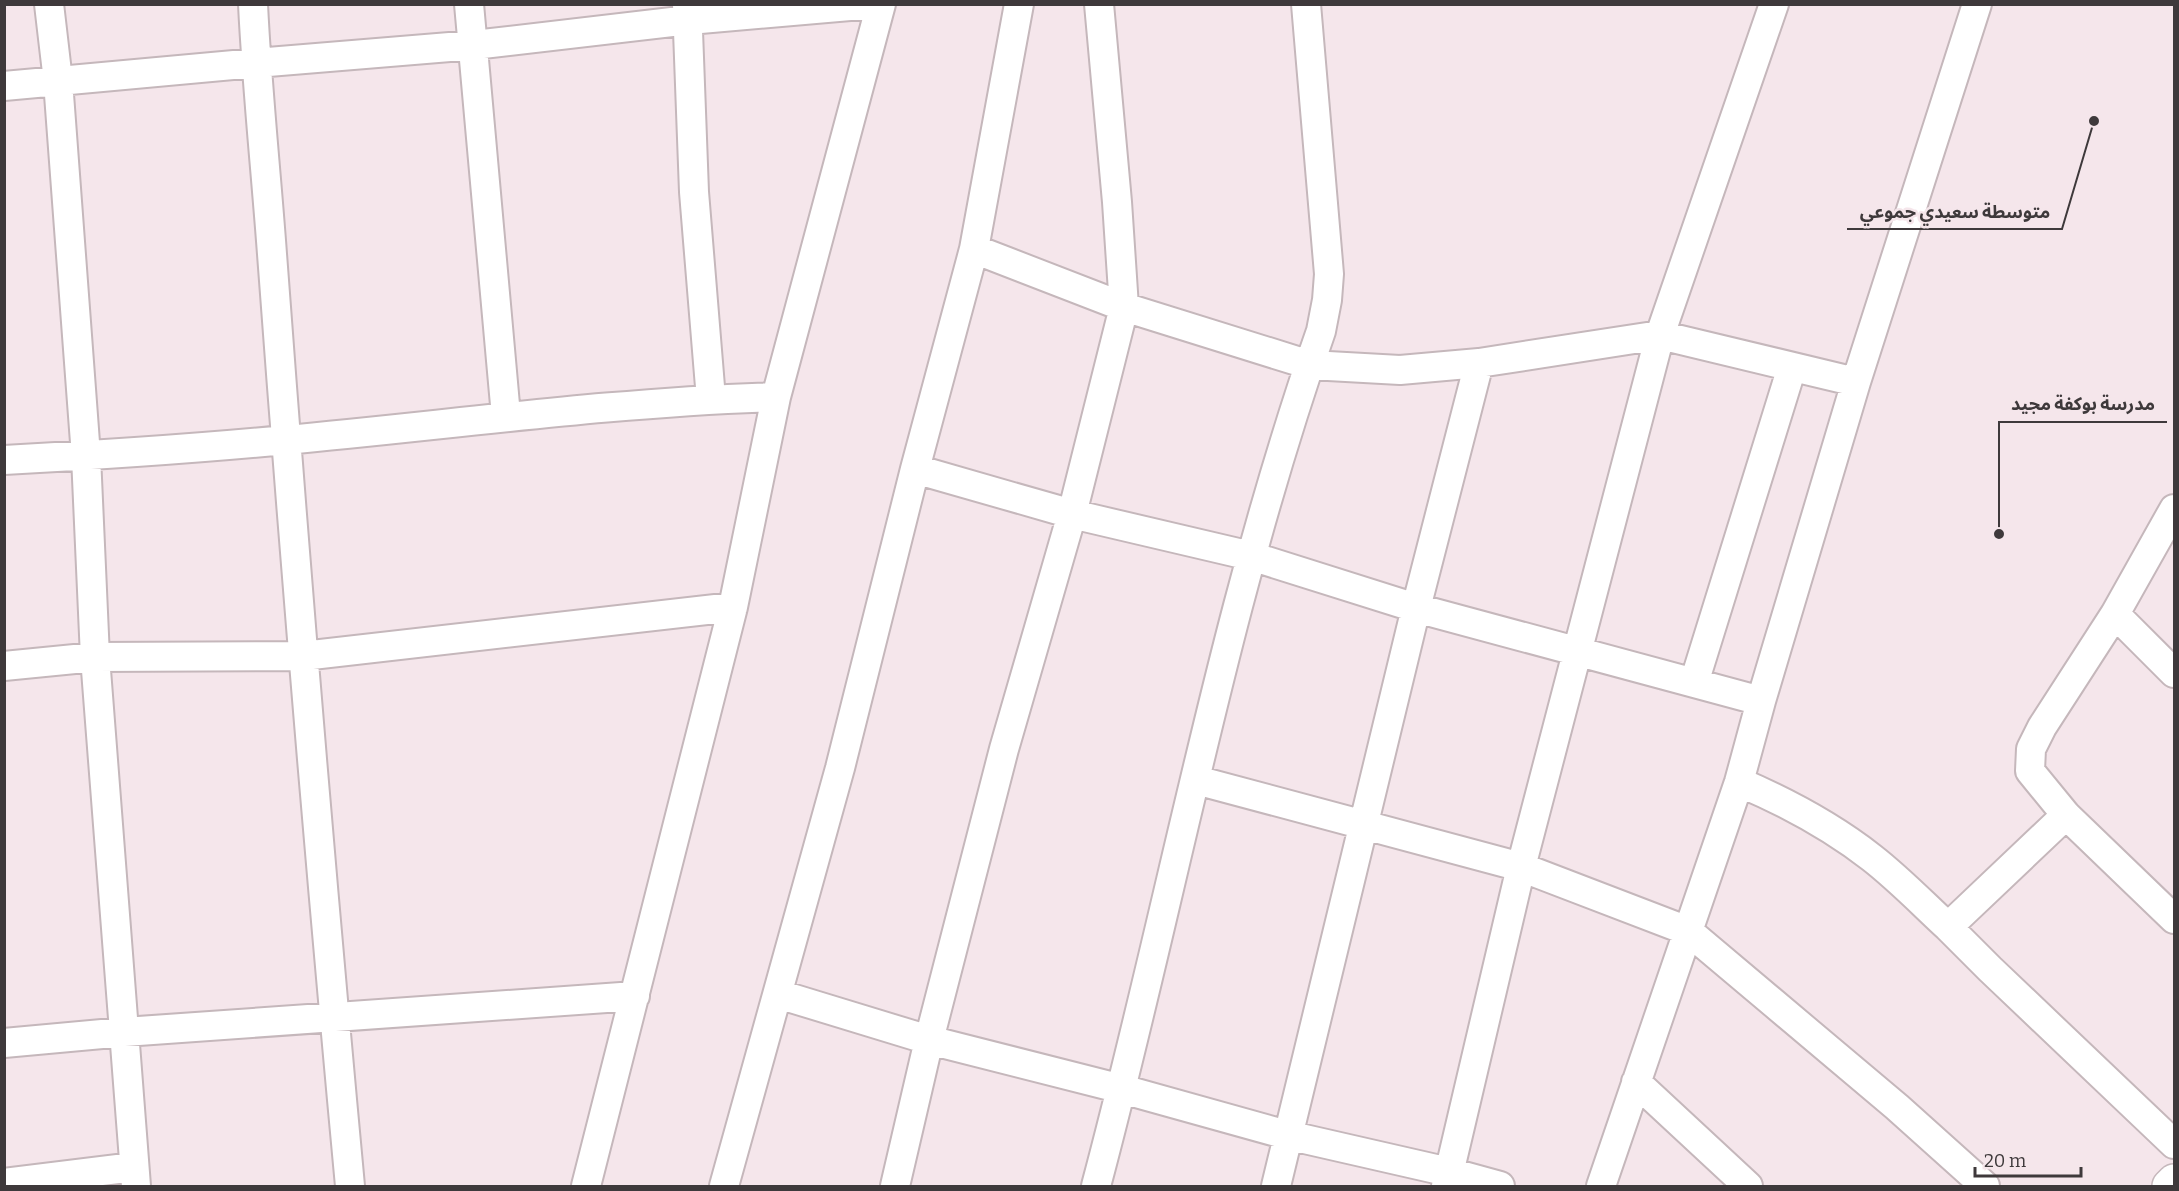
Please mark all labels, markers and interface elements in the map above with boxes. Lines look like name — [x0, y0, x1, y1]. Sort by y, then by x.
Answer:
callout: متوسطة سعيدي جموعي — [1847, 193, 2062, 229]
text: متوسطة سعيدي جموعي — [1860, 201, 2050, 226]
callout: مدرسة بوكفة مجيد — [1999, 386, 2167, 422]
text: مدرسة بوكفة مجيد — [2011, 393, 2155, 415]
scale bar — [1975, 1140, 2082, 1178]
text: 20 m — [1984, 1150, 2026, 1172]

